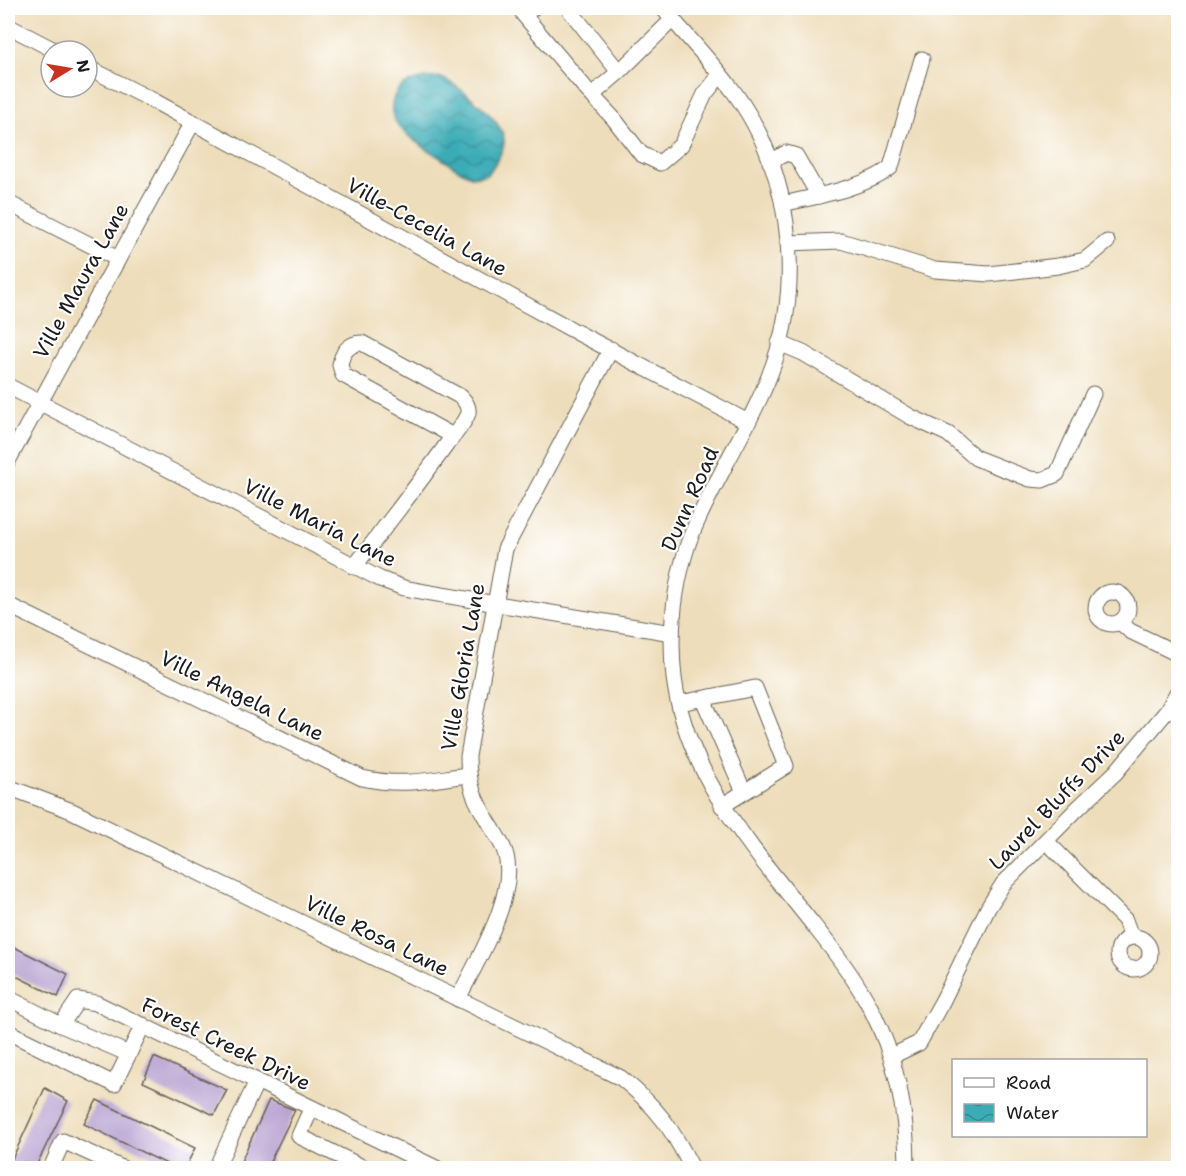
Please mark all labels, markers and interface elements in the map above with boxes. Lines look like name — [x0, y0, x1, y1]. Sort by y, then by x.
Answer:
north arrow — [39, 39, 99, 99]
text: N — [72, 58, 95, 74]
street label: Ville-Cecelia Lane — [342, 171, 512, 283]
street label: Ville Maura Lane — [27, 198, 135, 364]
street label: Dunn Road — [655, 442, 725, 556]
street label: Ville Maria Lane — [239, 472, 401, 574]
street label: Ville Gloria Lane — [434, 581, 492, 753]
street label: Ville Angela Lane — [155, 644, 329, 748]
street label: Laurel Bluffs Drive — [983, 724, 1131, 876]
street label: Ville Rosa Lane — [300, 889, 454, 983]
street label: Forest Creek Drive — [137, 991, 315, 1097]
legend — [952, 1059, 1147, 1137]
text: Road — [1006, 1071, 1051, 1095]
text: Water — [1006, 1101, 1059, 1125]

